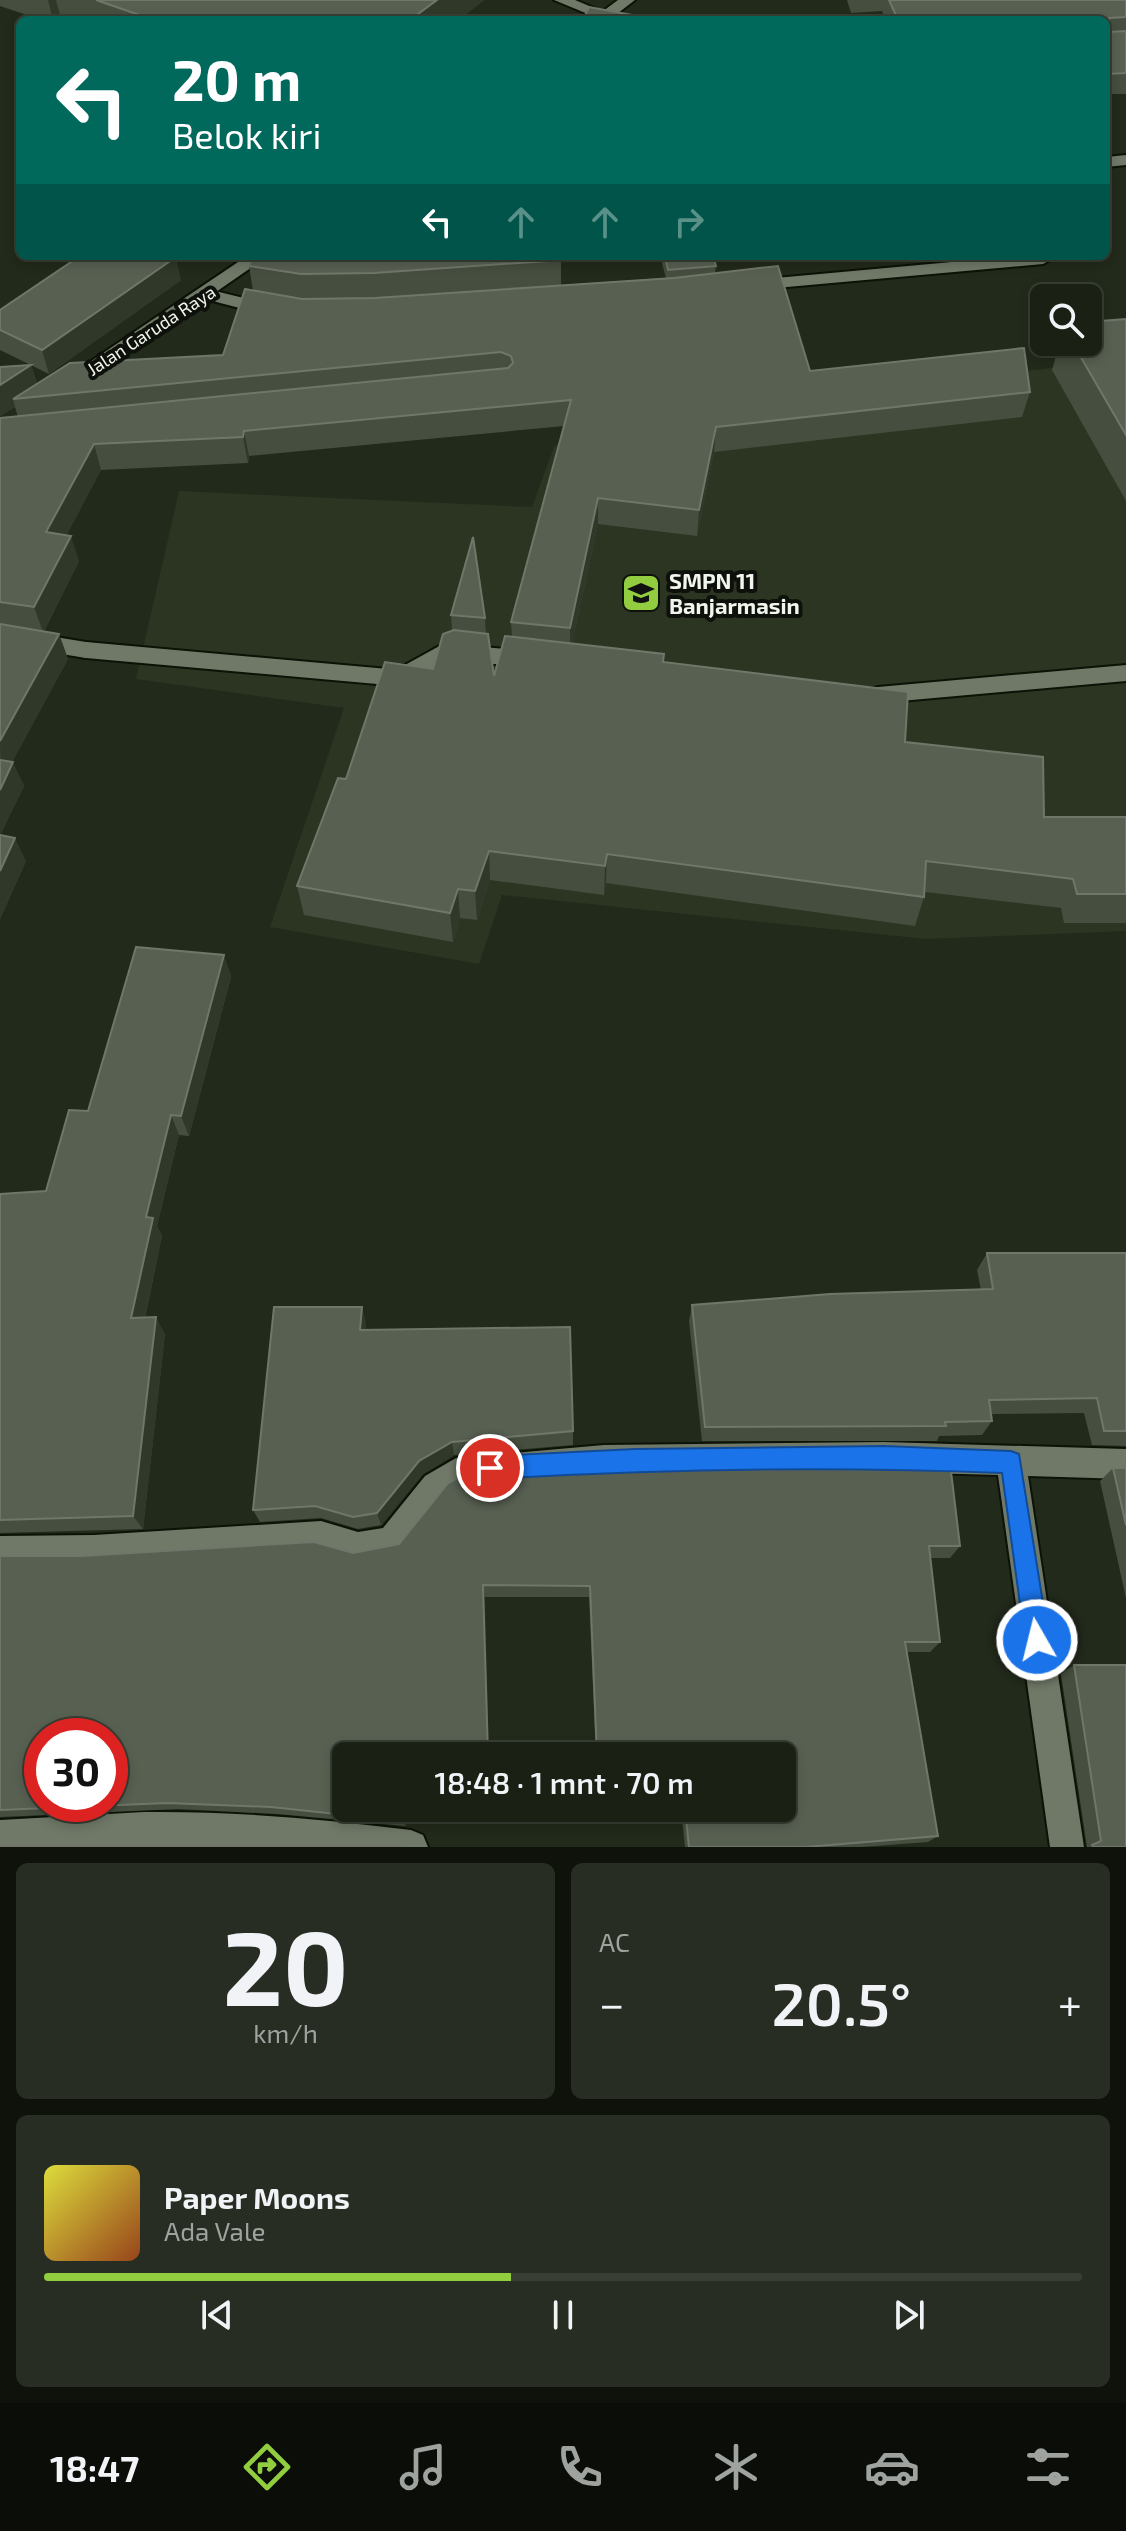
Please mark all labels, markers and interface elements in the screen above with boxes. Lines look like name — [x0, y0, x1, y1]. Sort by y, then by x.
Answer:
text: 20 m — [172, 45, 301, 112]
icon: left — [40, 48, 144, 152]
text: Belok kiri — [172, 113, 321, 156]
icon: left — [415, 200, 459, 244]
icon: ahead — [499, 200, 543, 244]
icon: ahead — [583, 200, 627, 244]
icon: right — [667, 200, 711, 244]
street label: Jalan Garuda Raya — [83, 280, 219, 380]
map controls — [1030, 284, 1102, 356]
button: search — [1030, 284, 1102, 356]
place label: SMPN 11 Banjarmasin — [669, 567, 800, 618]
school or university icon: SMPN 11 Banjarmasin — [620, 572, 662, 614]
pin — [456, 1434, 524, 1502]
icon: arrive — [468, 1446, 512, 1490]
position arrow — [995, 1598, 1079, 1682]
speed limit sign: 30 — [24, 1718, 128, 1822]
text: 18:48 · 1 mnt · 70 m — [434, 1764, 694, 1800]
text: 20 — [222, 1902, 349, 2027]
text: AC — [599, 1926, 630, 1957]
text: 20.5° — [771, 1966, 911, 2038]
text: − — [599, 1976, 625, 2029]
text: + — [1058, 1976, 1082, 2029]
text: km/h — [253, 2017, 318, 2048]
text: Paper Moons — [164, 2179, 350, 2215]
text: Ada Vale — [164, 2215, 266, 2246]
icon: previous — [195, 2293, 239, 2337]
icon: pause — [541, 2293, 585, 2337]
icon: next — [887, 2293, 931, 2337]
icon: directions — [239, 2439, 295, 2495]
icon: music — [395, 2439, 451, 2495]
icon: phone — [552, 2439, 608, 2495]
icon: climate — [708, 2439, 764, 2495]
icon: car — [864, 2439, 920, 2495]
icon: filters — [1020, 2439, 1076, 2495]
text: 18:47 — [50, 2446, 139, 2489]

